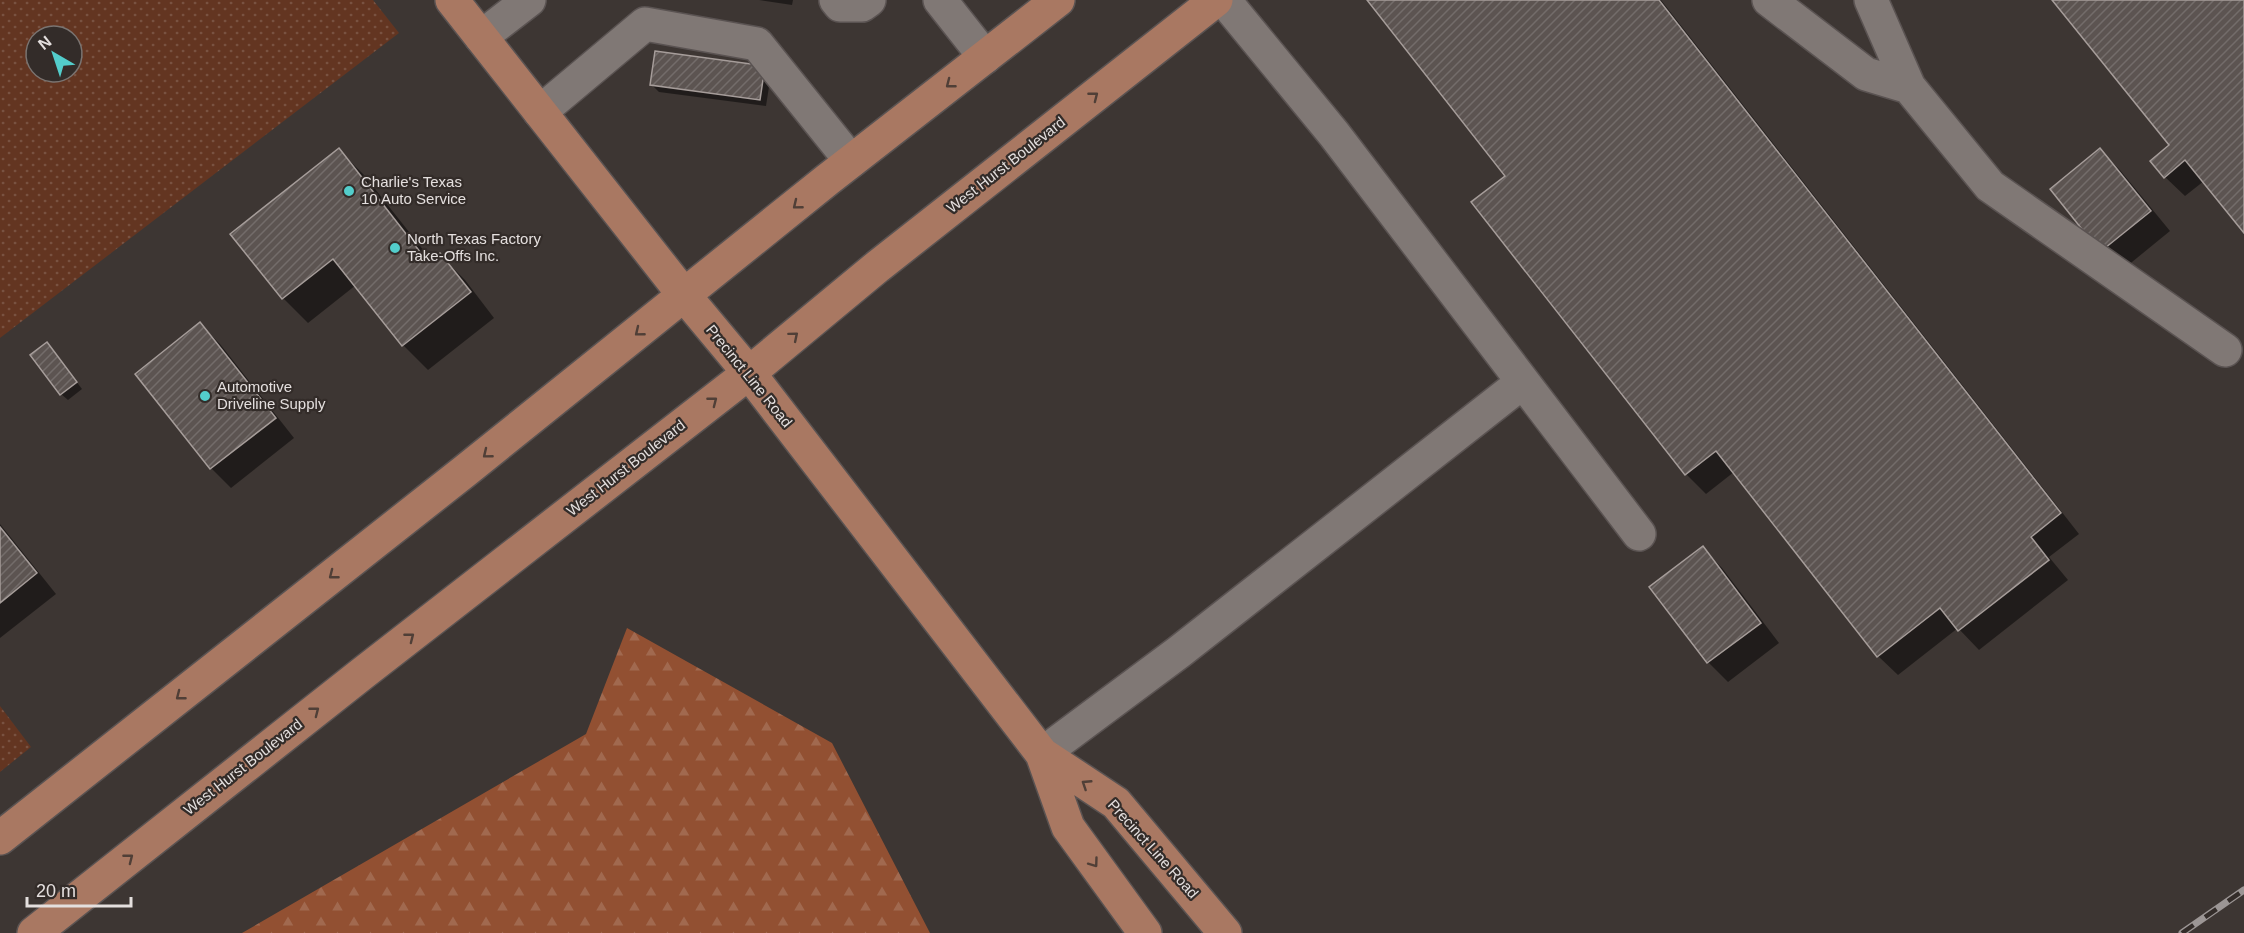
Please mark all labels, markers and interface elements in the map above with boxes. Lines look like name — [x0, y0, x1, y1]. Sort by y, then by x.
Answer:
north arrow — [24, 24, 84, 84]
text: N — [35, 32, 55, 53]
one-way arrow — [946, 77, 957, 88]
one-way arrow — [1087, 93, 1098, 104]
street label: West Hurst Boulevard — [943, 113, 1068, 216]
place label: Charlie's Texas 10 Auto Service — [361, 173, 466, 207]
marker: Charlie's Texas 10 Auto Service — [342, 184, 356, 198]
one-way arrow — [793, 197, 804, 208]
place label: North Texas Factory Take-Offs Inc. — [407, 230, 541, 264]
marker: North Texas Factory Take-Offs Inc. — [388, 241, 402, 255]
street label: Precinct Line Road — [703, 321, 796, 430]
one-way arrow — [635, 325, 646, 336]
one-way arrow — [787, 332, 798, 343]
place label: Automotive Driveline Supply — [217, 378, 326, 412]
marker: Automotive Driveline Supply — [198, 389, 212, 403]
one-way arrow — [706, 397, 717, 408]
street label: West Hurst Boulevard — [563, 416, 688, 519]
one-way arrow — [482, 447, 493, 458]
one-way arrow — [329, 567, 340, 578]
one-way arrow — [403, 633, 414, 644]
one-way arrow — [176, 688, 187, 699]
one-way arrow — [308, 707, 319, 718]
street label: West Hurst Boulevard — [180, 715, 305, 818]
one-way arrow — [1082, 779, 1092, 791]
street label: Precinct Line Road — [1105, 796, 1202, 901]
one-way arrow — [122, 854, 133, 865]
one-way arrow — [1087, 856, 1098, 867]
scale bar — [27, 870, 130, 908]
text: 20 m — [36, 881, 76, 901]

